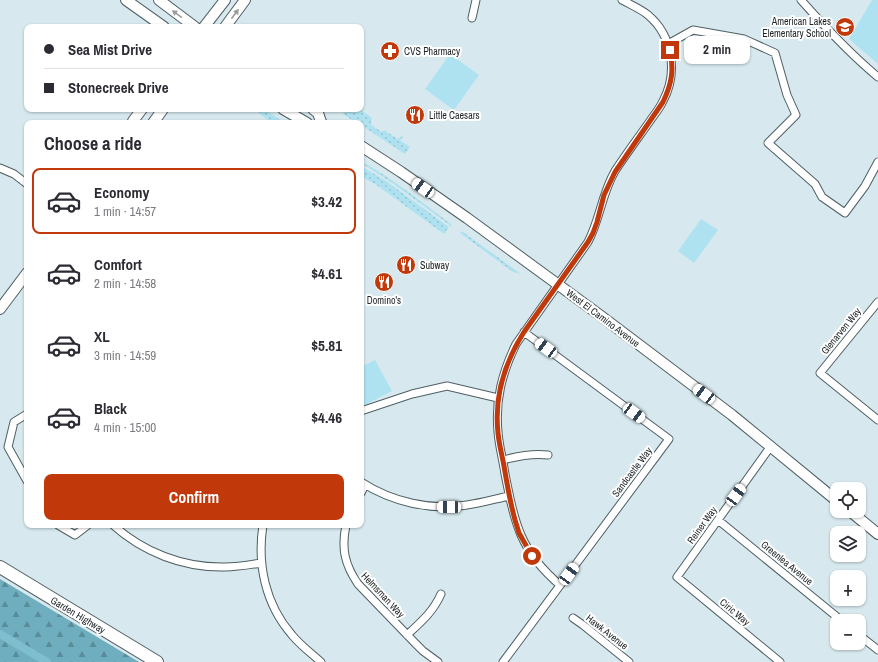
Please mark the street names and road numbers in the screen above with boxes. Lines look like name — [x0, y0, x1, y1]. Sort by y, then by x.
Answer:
street label: West El Camino Avenue — [564, 286, 643, 350]
street label: Glenarven Way — [818, 304, 864, 357]
street label: Sandcastle Way — [609, 444, 655, 499]
street label: Reiner Way — [684, 503, 720, 546]
street label: Greenlea Avenue — [758, 538, 816, 588]
street label: Helmsman Way — [359, 570, 408, 621]
street label: Garden Highway — [48, 594, 108, 637]
street label: Ciric Way — [717, 596, 754, 629]
street label: Hawk Avenue — [583, 611, 631, 653]

